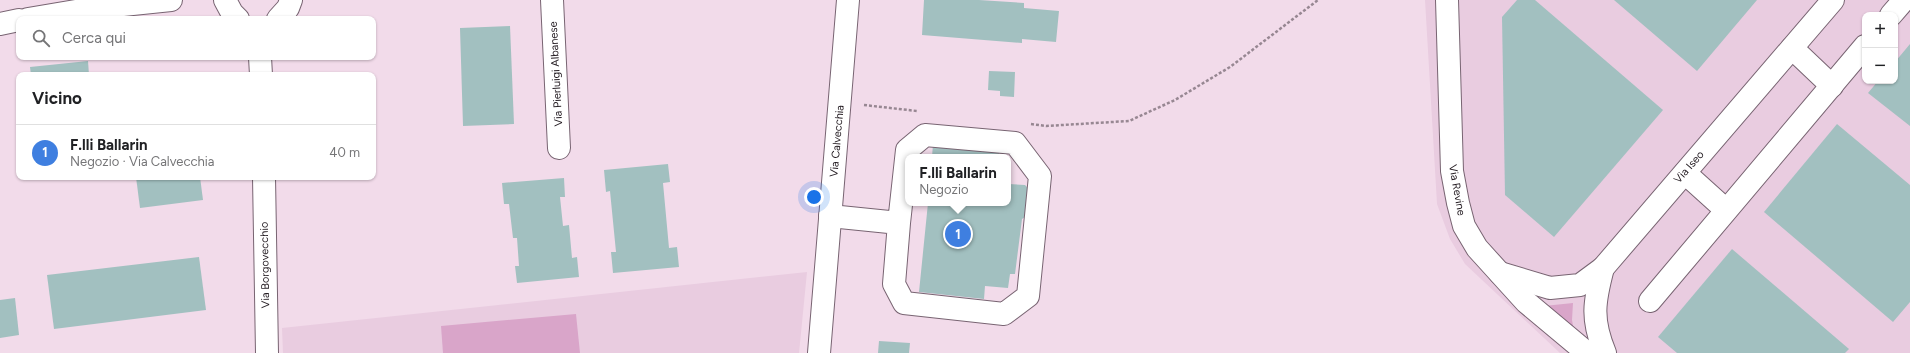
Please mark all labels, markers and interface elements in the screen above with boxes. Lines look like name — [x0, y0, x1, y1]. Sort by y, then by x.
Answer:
map controls — [1862, 12, 1898, 84]
button: + — [1862, 12, 1898, 48]
search box — [16, 16, 376, 60]
street label: Via Pierluigi Albanese — [547, 21, 565, 127]
icon: search — [30, 27, 52, 49]
text: Cerca qui — [62, 29, 126, 47]
button: − — [1862, 48, 1898, 84]
text: Vicino — [32, 88, 82, 108]
street label: Via Calvecchia — [827, 104, 847, 178]
text: F.lli Ballarin — [70, 136, 148, 154]
text: 1 — [42, 145, 48, 160]
text: 40 m — [329, 145, 360, 160]
street label: Via Iseo — [1671, 148, 1707, 186]
text: Negozio · Via Calvecchia — [70, 154, 214, 169]
popup — [905, 154, 1011, 206]
street label: Via Revine — [1446, 163, 1468, 217]
text: F.lli Ballarin — [919, 164, 997, 182]
text: Negozio — [919, 182, 968, 197]
your location — [804, 187, 824, 207]
pin: 1 — [945, 219, 971, 249]
street label: Via Borgovecchio — [258, 222, 272, 308]

